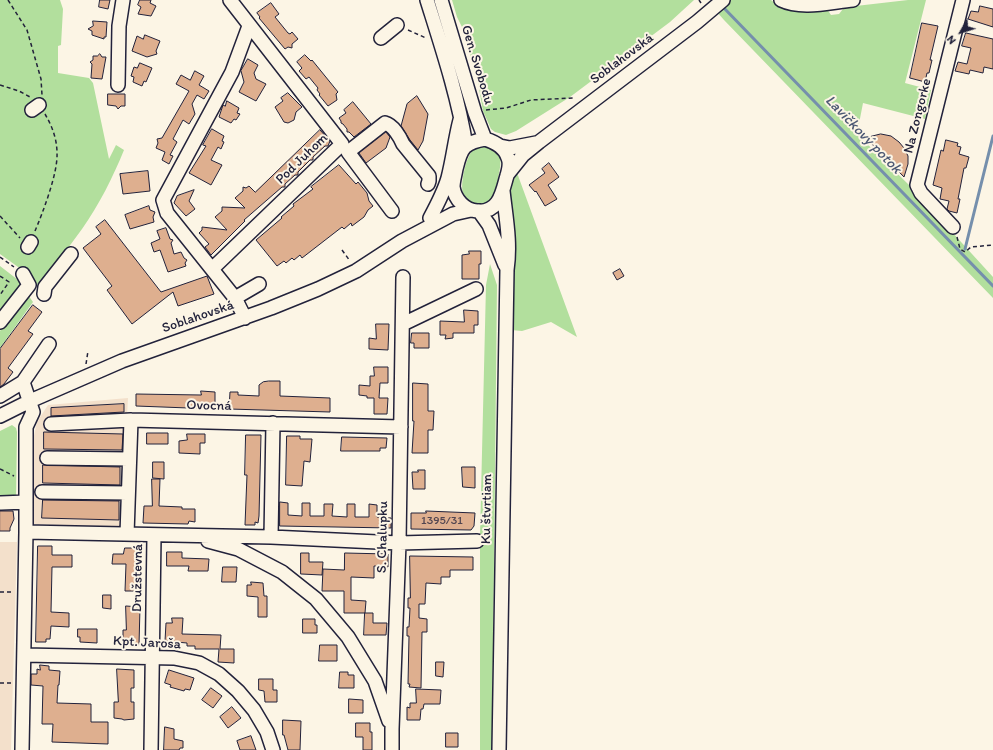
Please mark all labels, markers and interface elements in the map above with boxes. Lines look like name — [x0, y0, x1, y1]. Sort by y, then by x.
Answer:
north arrow — [941, 12, 981, 52]
street label: Gen. Svobodu — [457, 23, 497, 107]
street label: Soblahovská — [587, 30, 657, 88]
text: N — [944, 33, 959, 47]
street label: Na Zongorke — [901, 77, 935, 155]
water label: Lavičkový potok — [821, 92, 905, 178]
street label: Pod Juhom — [272, 130, 332, 188]
street label: Soblahovská — [160, 297, 236, 337]
street label: Ovocná — [186, 397, 232, 415]
street label: Ku štvrtiam — [478, 474, 496, 544]
street label: S. Chalupku — [374, 501, 392, 573]
house number: 1395/31 — [421, 514, 463, 528]
street label: Družstevná — [129, 544, 147, 612]
street label: Kpt. Jaroša — [113, 633, 181, 653]

